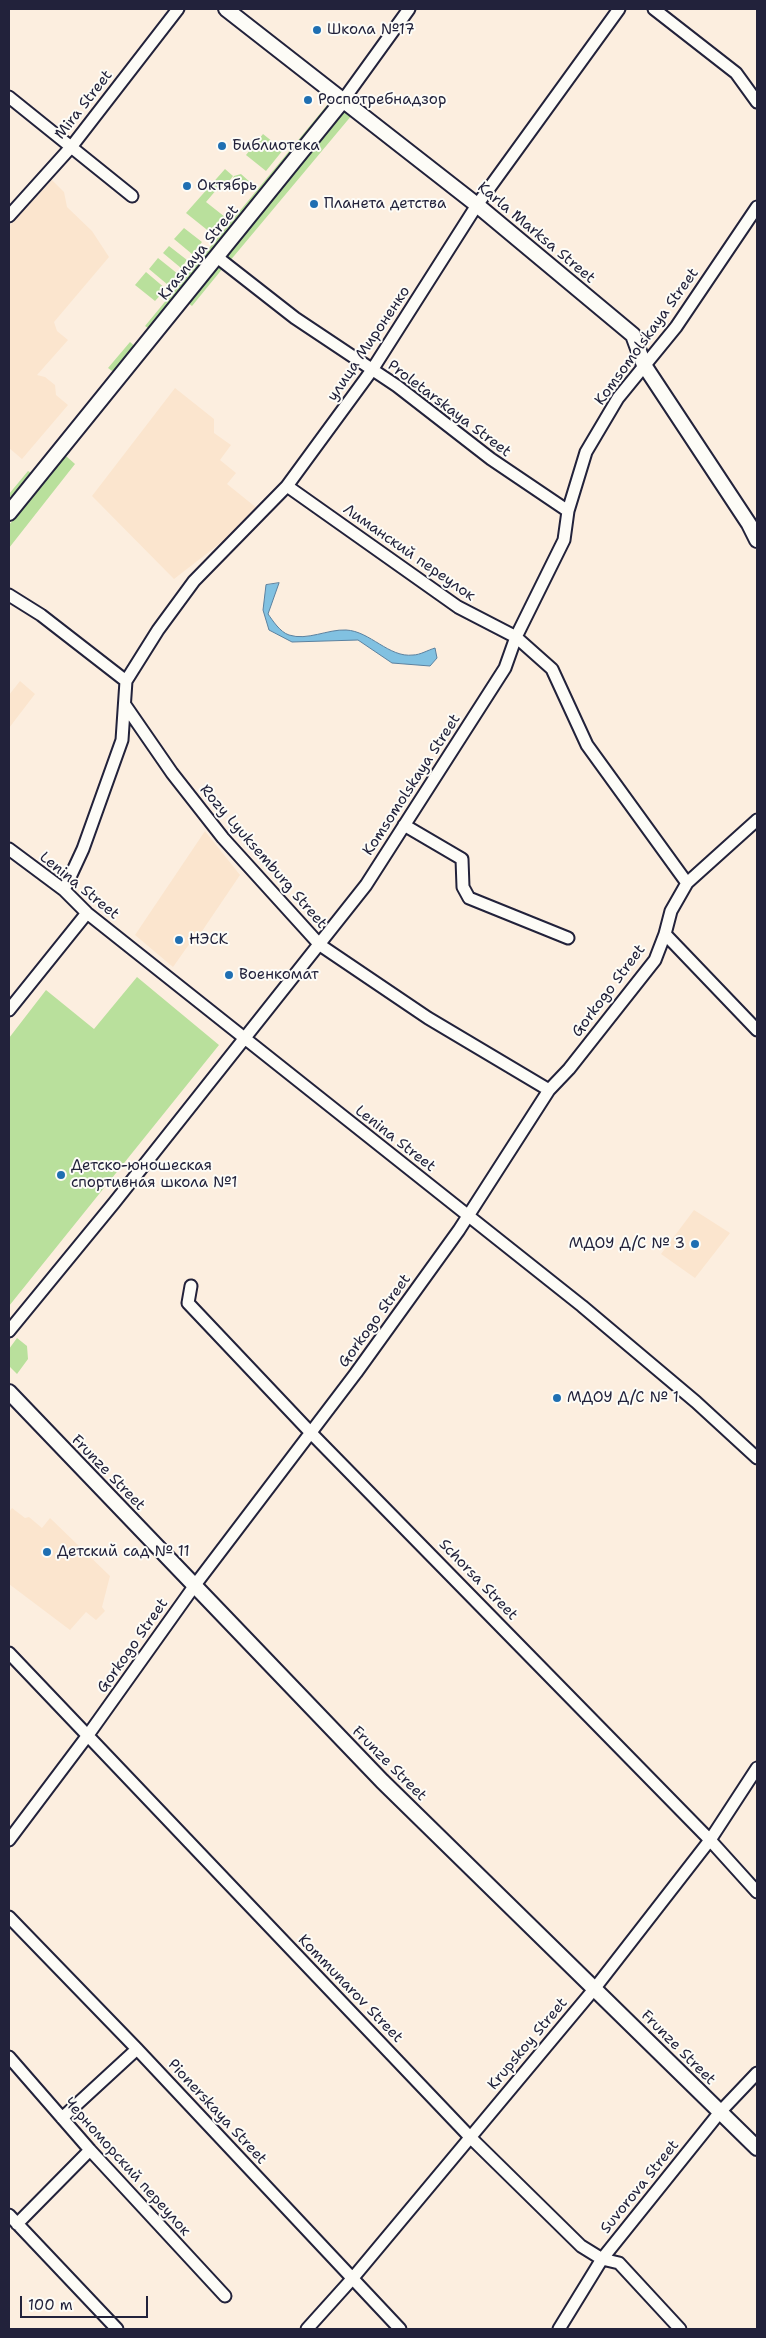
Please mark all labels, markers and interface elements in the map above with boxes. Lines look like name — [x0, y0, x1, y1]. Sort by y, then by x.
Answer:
place label: Школа №17 — [327, 21, 415, 39]
marker: Школа №17 — [311, 24, 323, 36]
street label: Mira Street — [51, 67, 117, 143]
place label: Роспотребнадзор — [318, 91, 446, 109]
marker: Роспотребнадзор — [302, 94, 314, 106]
place label: Библиотека — [232, 137, 319, 155]
marker: Библиотека — [216, 140, 228, 152]
place label: Октябрь — [197, 177, 257, 195]
street label: Karla Marksa Street — [473, 178, 599, 288]
marker: Октябрь — [181, 180, 193, 192]
place label: Планета детства — [324, 195, 446, 213]
marker: Планета детства — [308, 198, 320, 210]
street label: Krasnaya Street — [155, 202, 243, 304]
street label: Komsomolskaya Street — [591, 265, 703, 409]
street label: улица Мироненко — [324, 283, 414, 405]
street label: Proletarskaya Street — [384, 357, 514, 461]
street label: Лиманский переулок — [340, 501, 478, 605]
street label: Komsomolskaya Street — [360, 711, 464, 859]
street label: Rozy Lyuksemburg Street — [196, 781, 330, 933]
street label: Lenina Street — [36, 848, 122, 924]
place label: НЭСК — [189, 931, 228, 949]
marker: НЭСК — [173, 934, 185, 946]
street label: Gorkogo Street — [568, 941, 650, 1041]
place label: Военкомат — [239, 966, 319, 984]
marker: Военкомат — [223, 969, 235, 981]
street label: Lenina Street — [351, 1102, 439, 1176]
place label: Детско-юношеская спортивная школа №1 — [71, 1157, 238, 1192]
marker: Детско-юношеская спортивная школа №1 — [55, 1169, 67, 1181]
place label: МДОУ Д/С № 3 — [569, 1235, 685, 1253]
marker: МДОУ Д/С № 3 — [689, 1238, 701, 1250]
street label: Gorkogo Street — [335, 1271, 415, 1371]
place label: МДОУ Д/С № 1 — [567, 1389, 679, 1407]
marker: МДОУ Д/С № 1 — [551, 1392, 563, 1404]
street label: Frunze Street — [67, 1431, 149, 1515]
street label: Schorsa Street — [435, 1536, 521, 1624]
place label: Детский сад № 11 — [57, 1543, 190, 1561]
marker: Детский сад № 11 — [41, 1546, 53, 1558]
street label: Gorkogo Street — [94, 1595, 172, 1697]
street label: Frunze Street — [348, 1723, 430, 1805]
street label: Kommunarov Street — [294, 1931, 406, 2047]
street label: Krupskoy Street — [484, 1994, 572, 2094]
street label: Frunze Street — [637, 2007, 719, 2089]
street label: Pionerskaya Street — [164, 2056, 270, 2168]
street label: Черноморский переулок — [60, 2094, 194, 2240]
street label: Suvorova Street — [597, 2137, 683, 2237]
scale bar — [22, 2286, 150, 2318]
text: 100 m — [28, 2295, 73, 2315]

